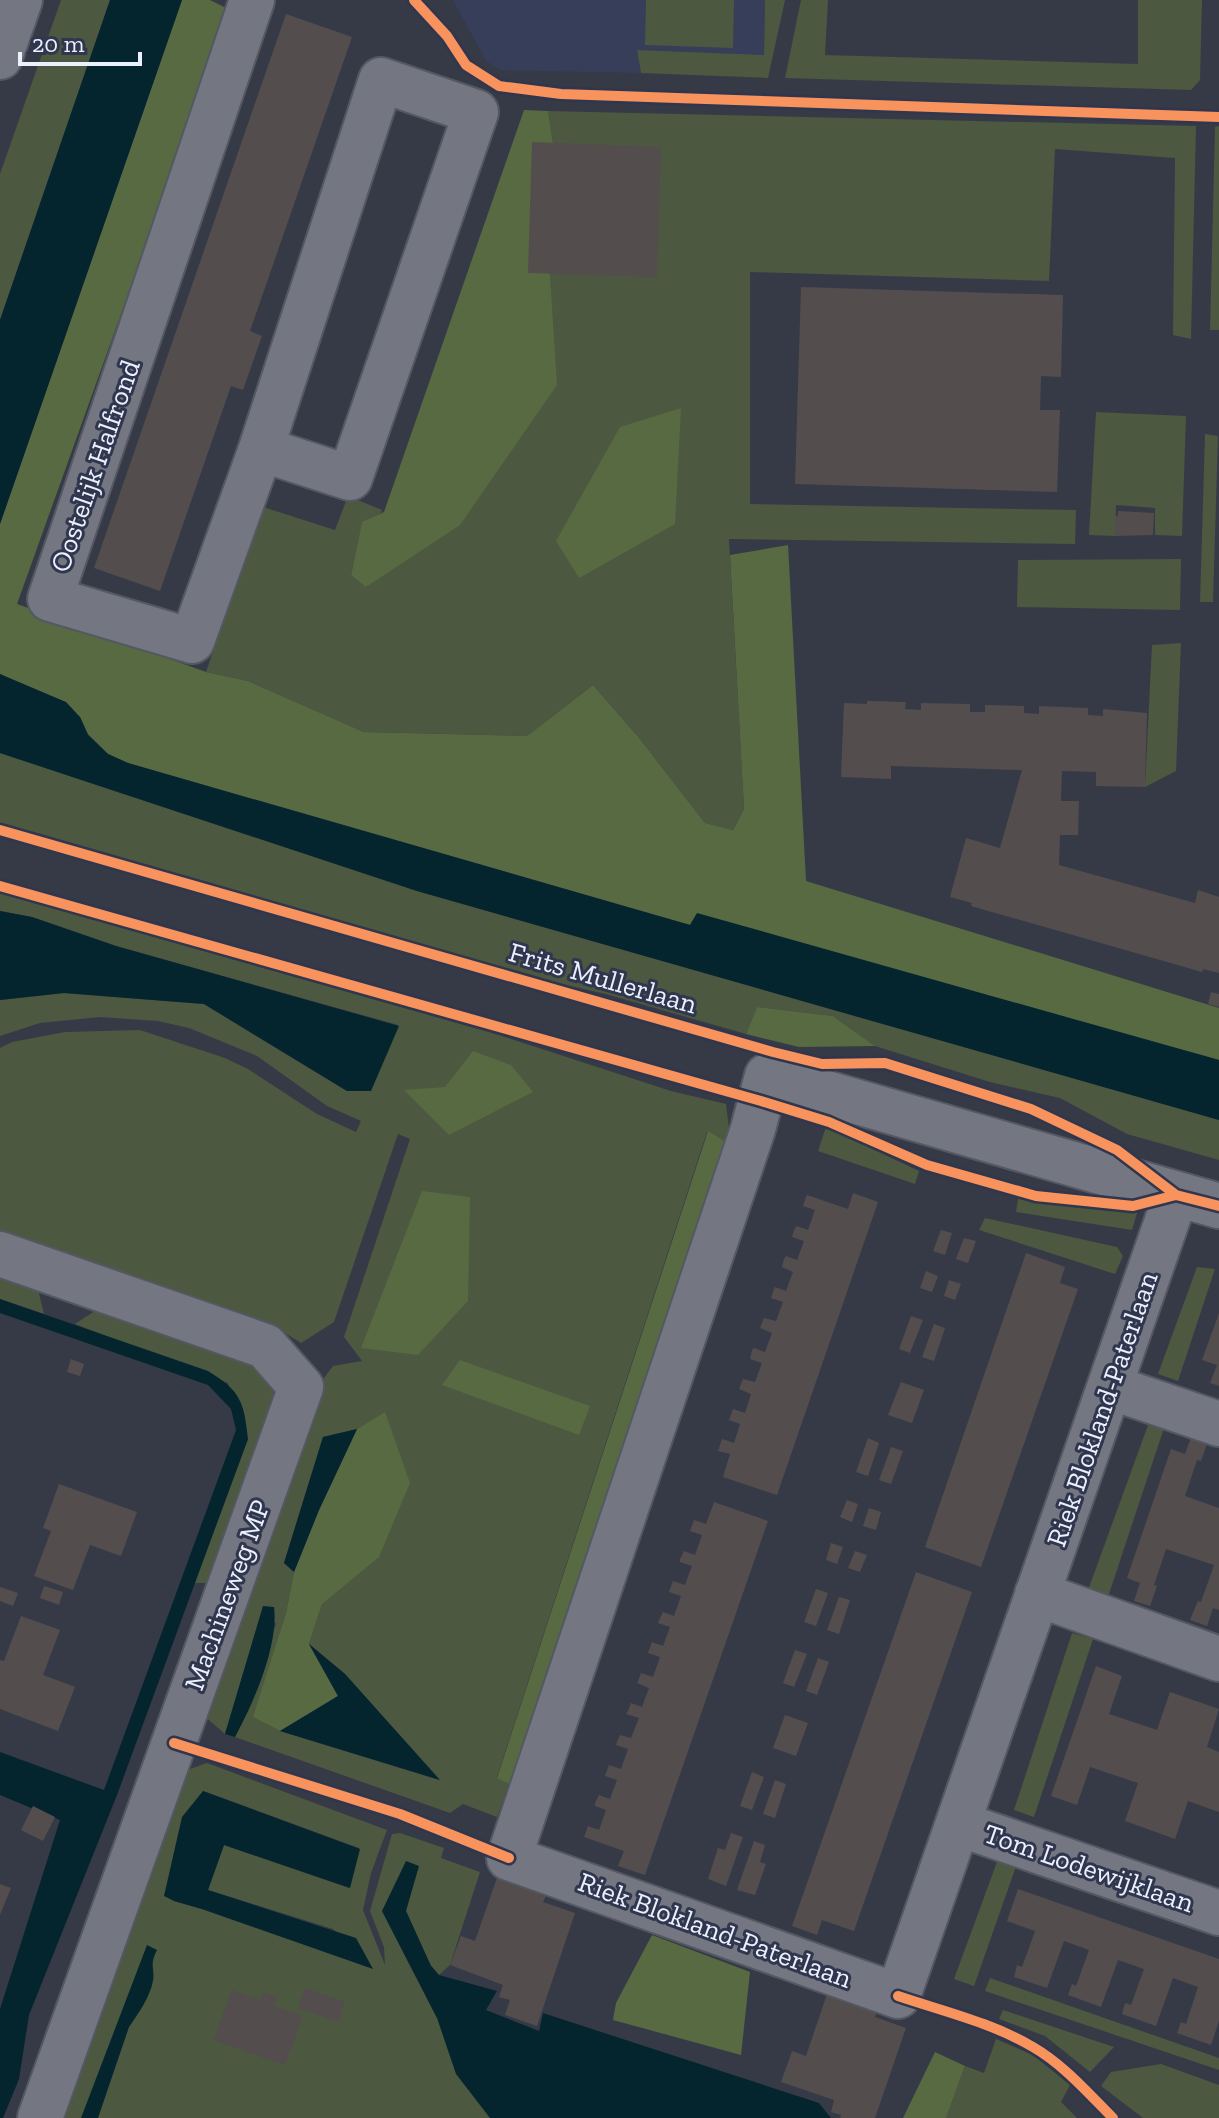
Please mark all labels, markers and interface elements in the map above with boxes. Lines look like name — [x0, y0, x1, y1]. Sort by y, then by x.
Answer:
scale bar — [20, 16, 140, 66]
text: 20 m — [32, 29, 85, 58]
street label: Oostelijk Halfrond — [43, 356, 147, 576]
street label: Frits Mullerlaan — [505, 935, 701, 1021]
street label: Riek Blokland-Paterlaan — [1039, 1267, 1165, 1551]
street label: Machineweg MP — [177, 1495, 277, 1695]
street label: Tom Lodewijklaan — [980, 1817, 1198, 1919]
street label: Riek Blokland-Paterlaan — [574, 1865, 856, 1995]

